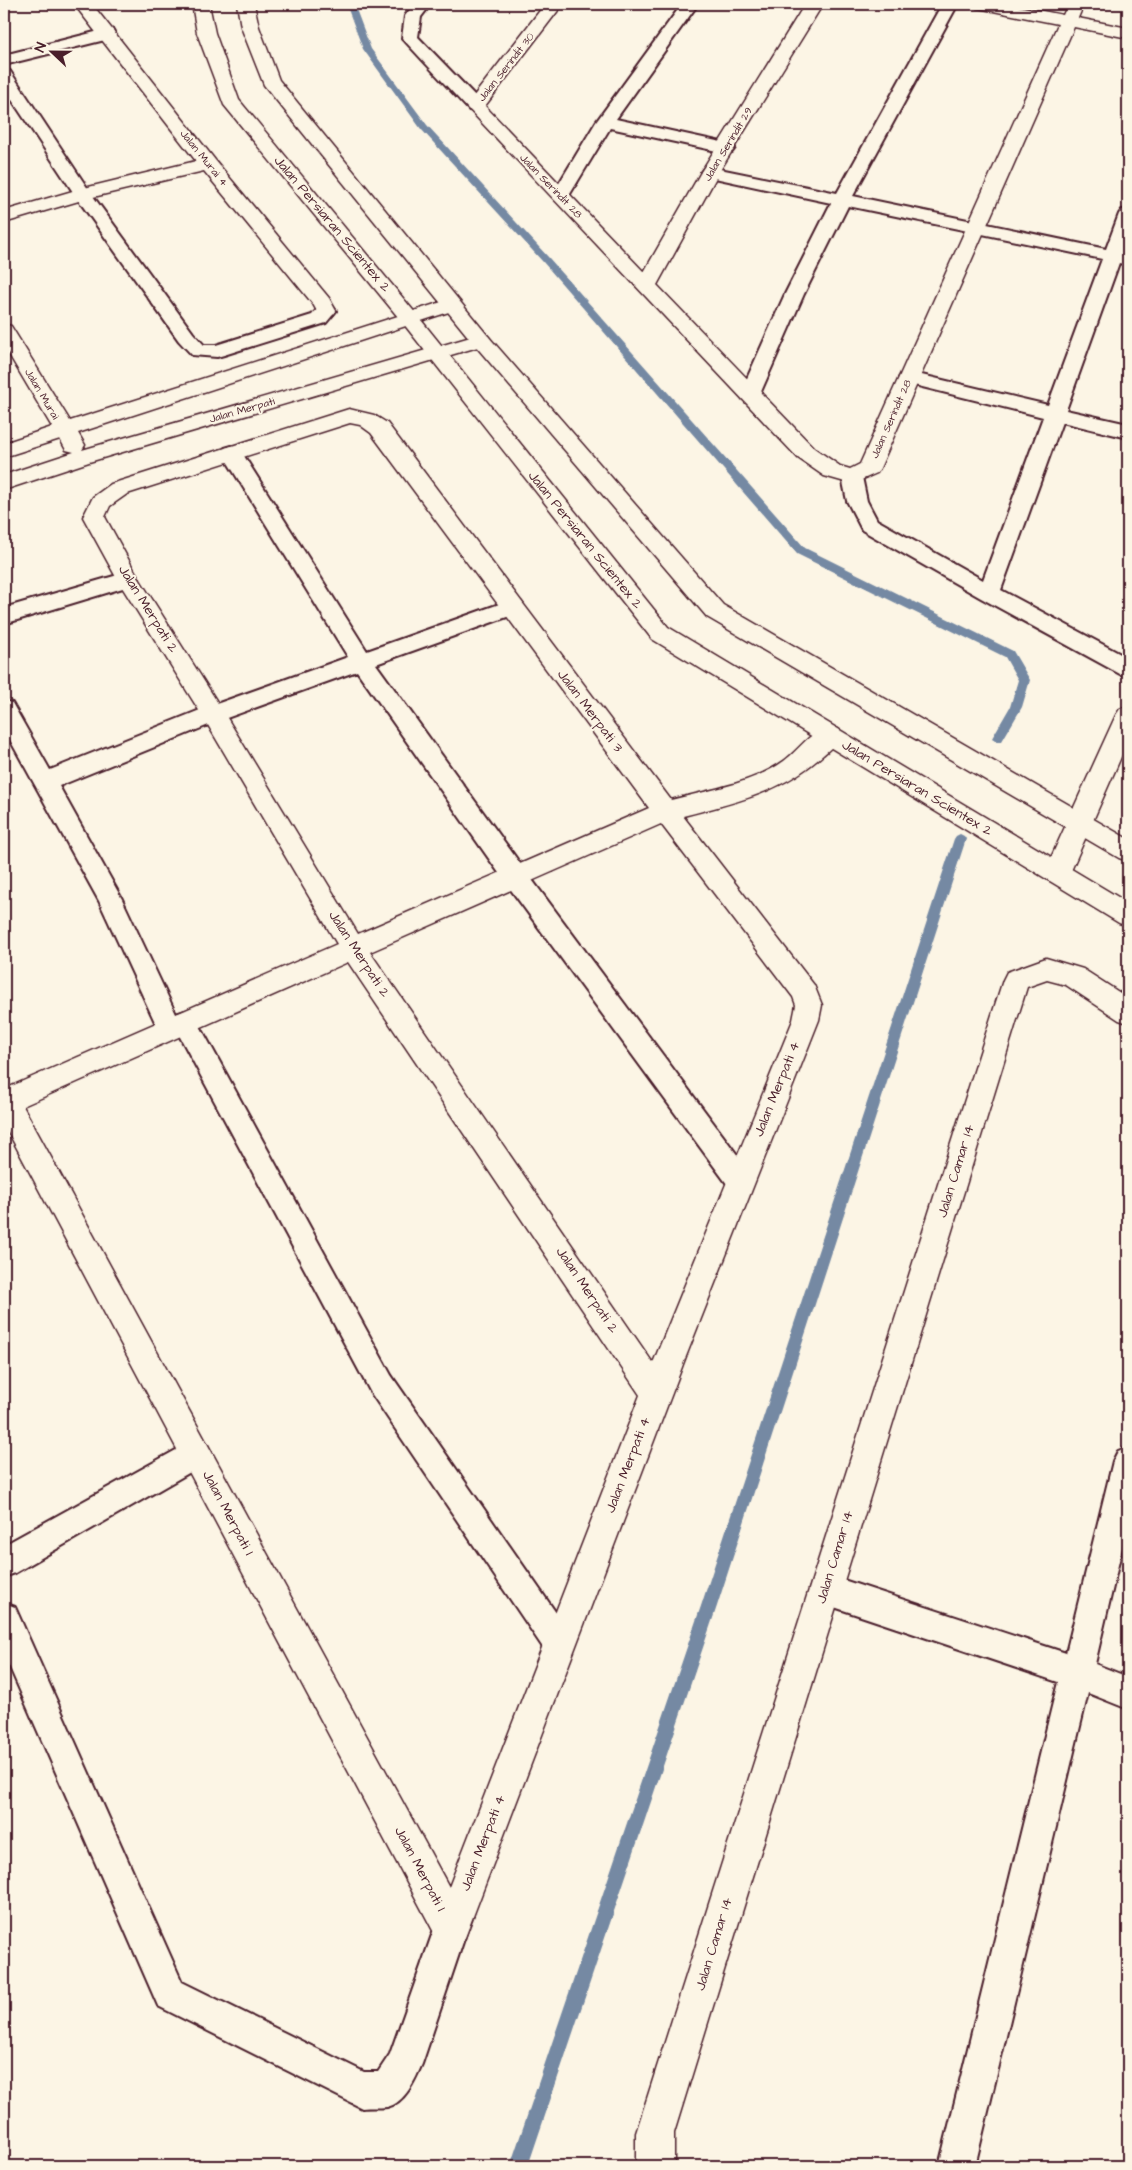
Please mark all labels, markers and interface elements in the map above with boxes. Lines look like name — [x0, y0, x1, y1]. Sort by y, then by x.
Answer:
north arrow — [28, 28, 78, 78]
street label: Jalan Serindit 30 — [474, 29, 538, 105]
text: N — [30, 39, 52, 55]
street label: Jalan Serindit 29 — [700, 104, 756, 184]
street label: Jalan Murai 4 — [177, 127, 232, 190]
street label: Jalan Serindit 28 — [516, 150, 586, 222]
street label: Jalan Persiaran Scientex 2 — [269, 152, 395, 296]
street label: Jalan Murai — [21, 366, 63, 422]
street label: Jalan Serindit 28 — [867, 377, 915, 461]
street label: Jalan Merpati — [207, 393, 277, 427]
street label: Jalan Persiaran Scientex 2 — [523, 467, 647, 613]
street label: Jalan Merpati 2 — [113, 561, 183, 657]
street label: Jalan Merpati 3 — [552, 666, 628, 756]
street label: Jalan Persiaran Scientex 2 — [838, 735, 996, 841]
street label: Jalan Merpati 2 — [323, 907, 395, 1001]
street label: Jalan Merpati 4 — [749, 1038, 805, 1140]
street label: Jalan Camar 14 — [932, 1122, 980, 1220]
street label: Jalan Merpati 2 — [551, 1243, 623, 1337]
street label: Jalan Merpati 4 — [601, 1414, 656, 1516]
street label: Jalan Merpati 1 — [197, 1467, 259, 1559]
street label: Jalan Camar 14 — [811, 1508, 859, 1606]
street label: Jalan Merpati 4 — [456, 1792, 511, 1894]
street label: Jalan Merpati 1 — [389, 1823, 451, 1915]
street label: Jalan Camar 14 — [690, 1895, 738, 1993]

